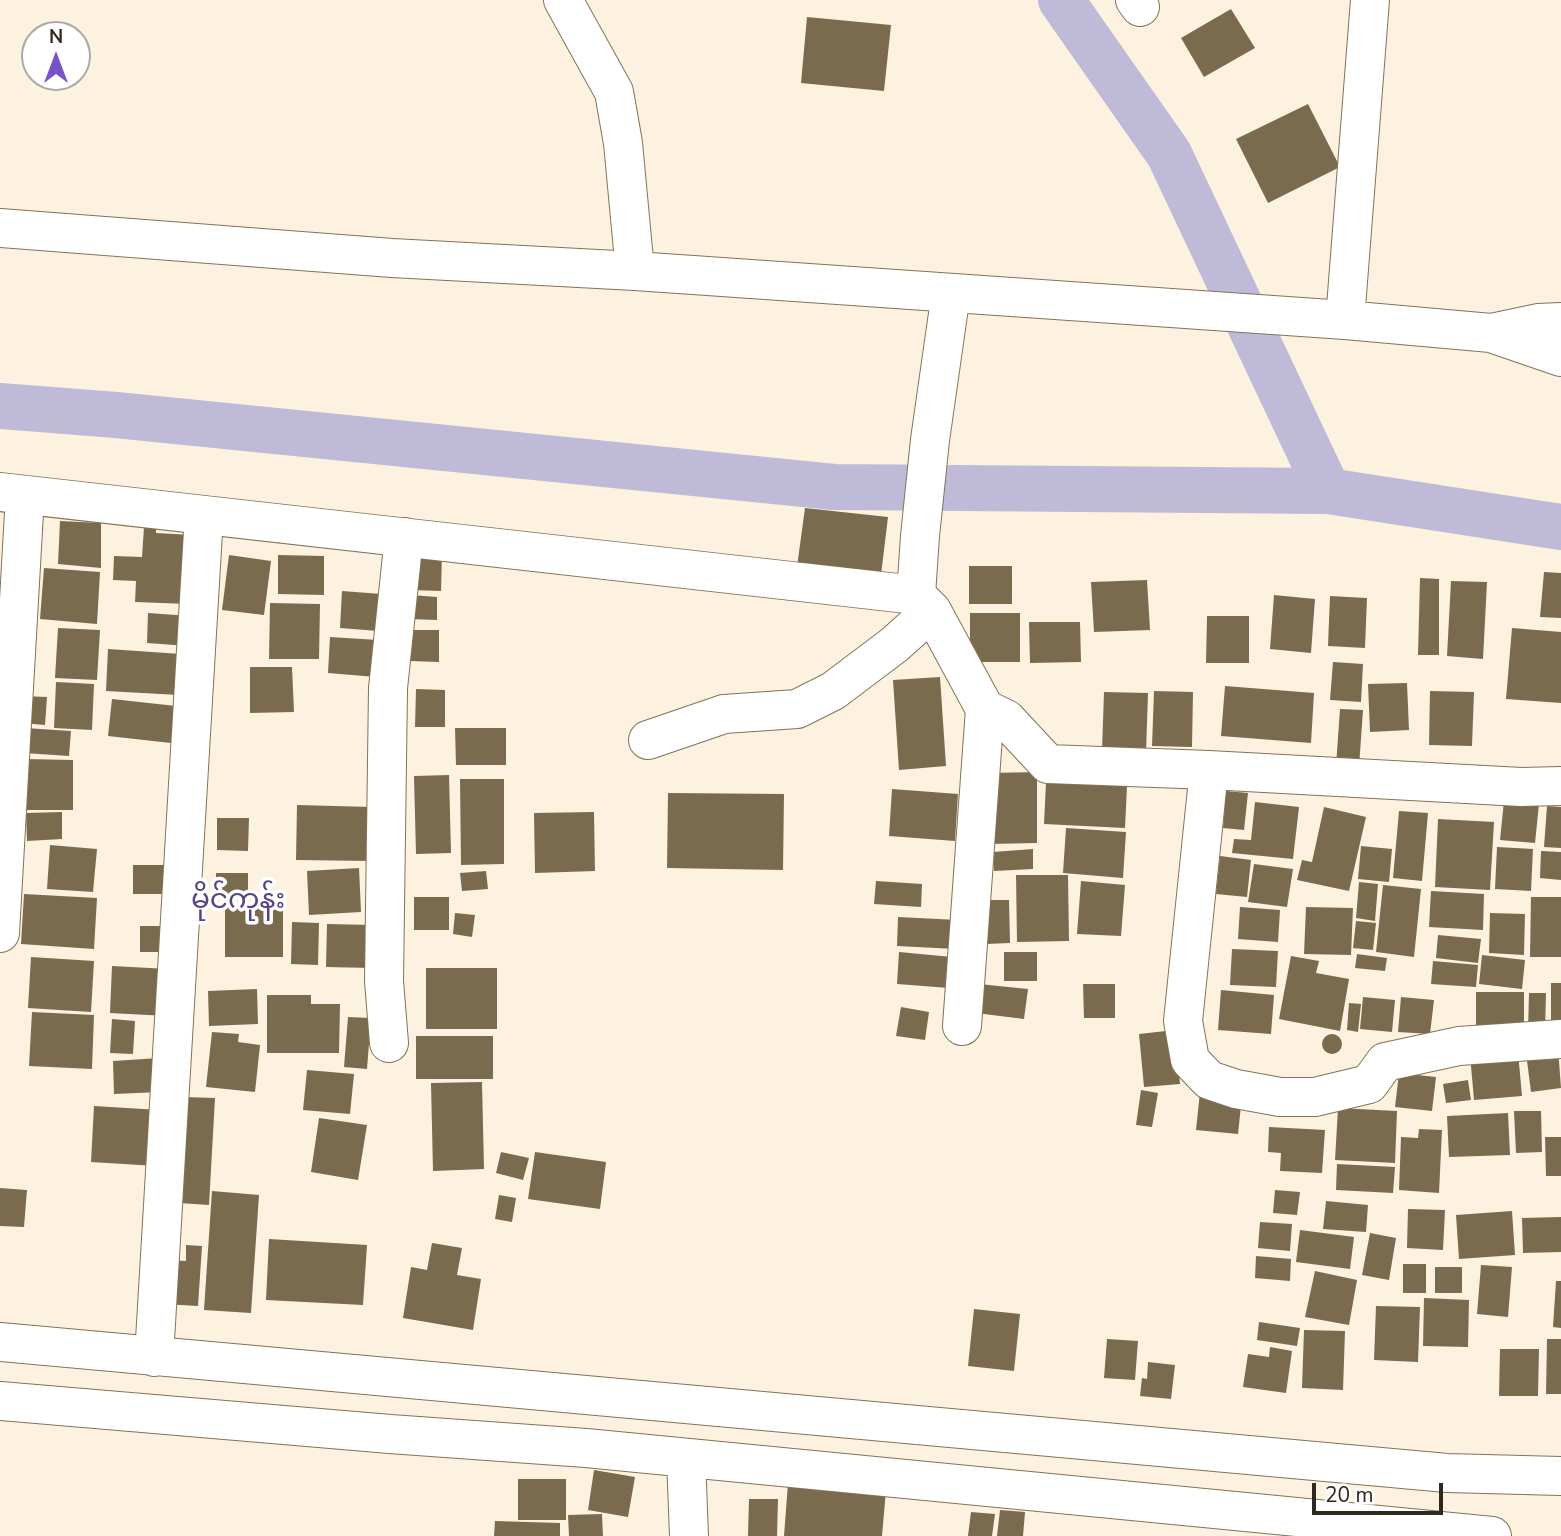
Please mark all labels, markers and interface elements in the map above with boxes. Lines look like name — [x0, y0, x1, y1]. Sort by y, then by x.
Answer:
north arrow — [21, 21, 91, 91]
text: N — [49, 24, 63, 50]
district label: မိုင်ကုန်း — [191, 884, 285, 918]
scale bar — [1316, 1470, 1447, 1514]
text: 20 m — [1325, 1481, 1374, 1509]

